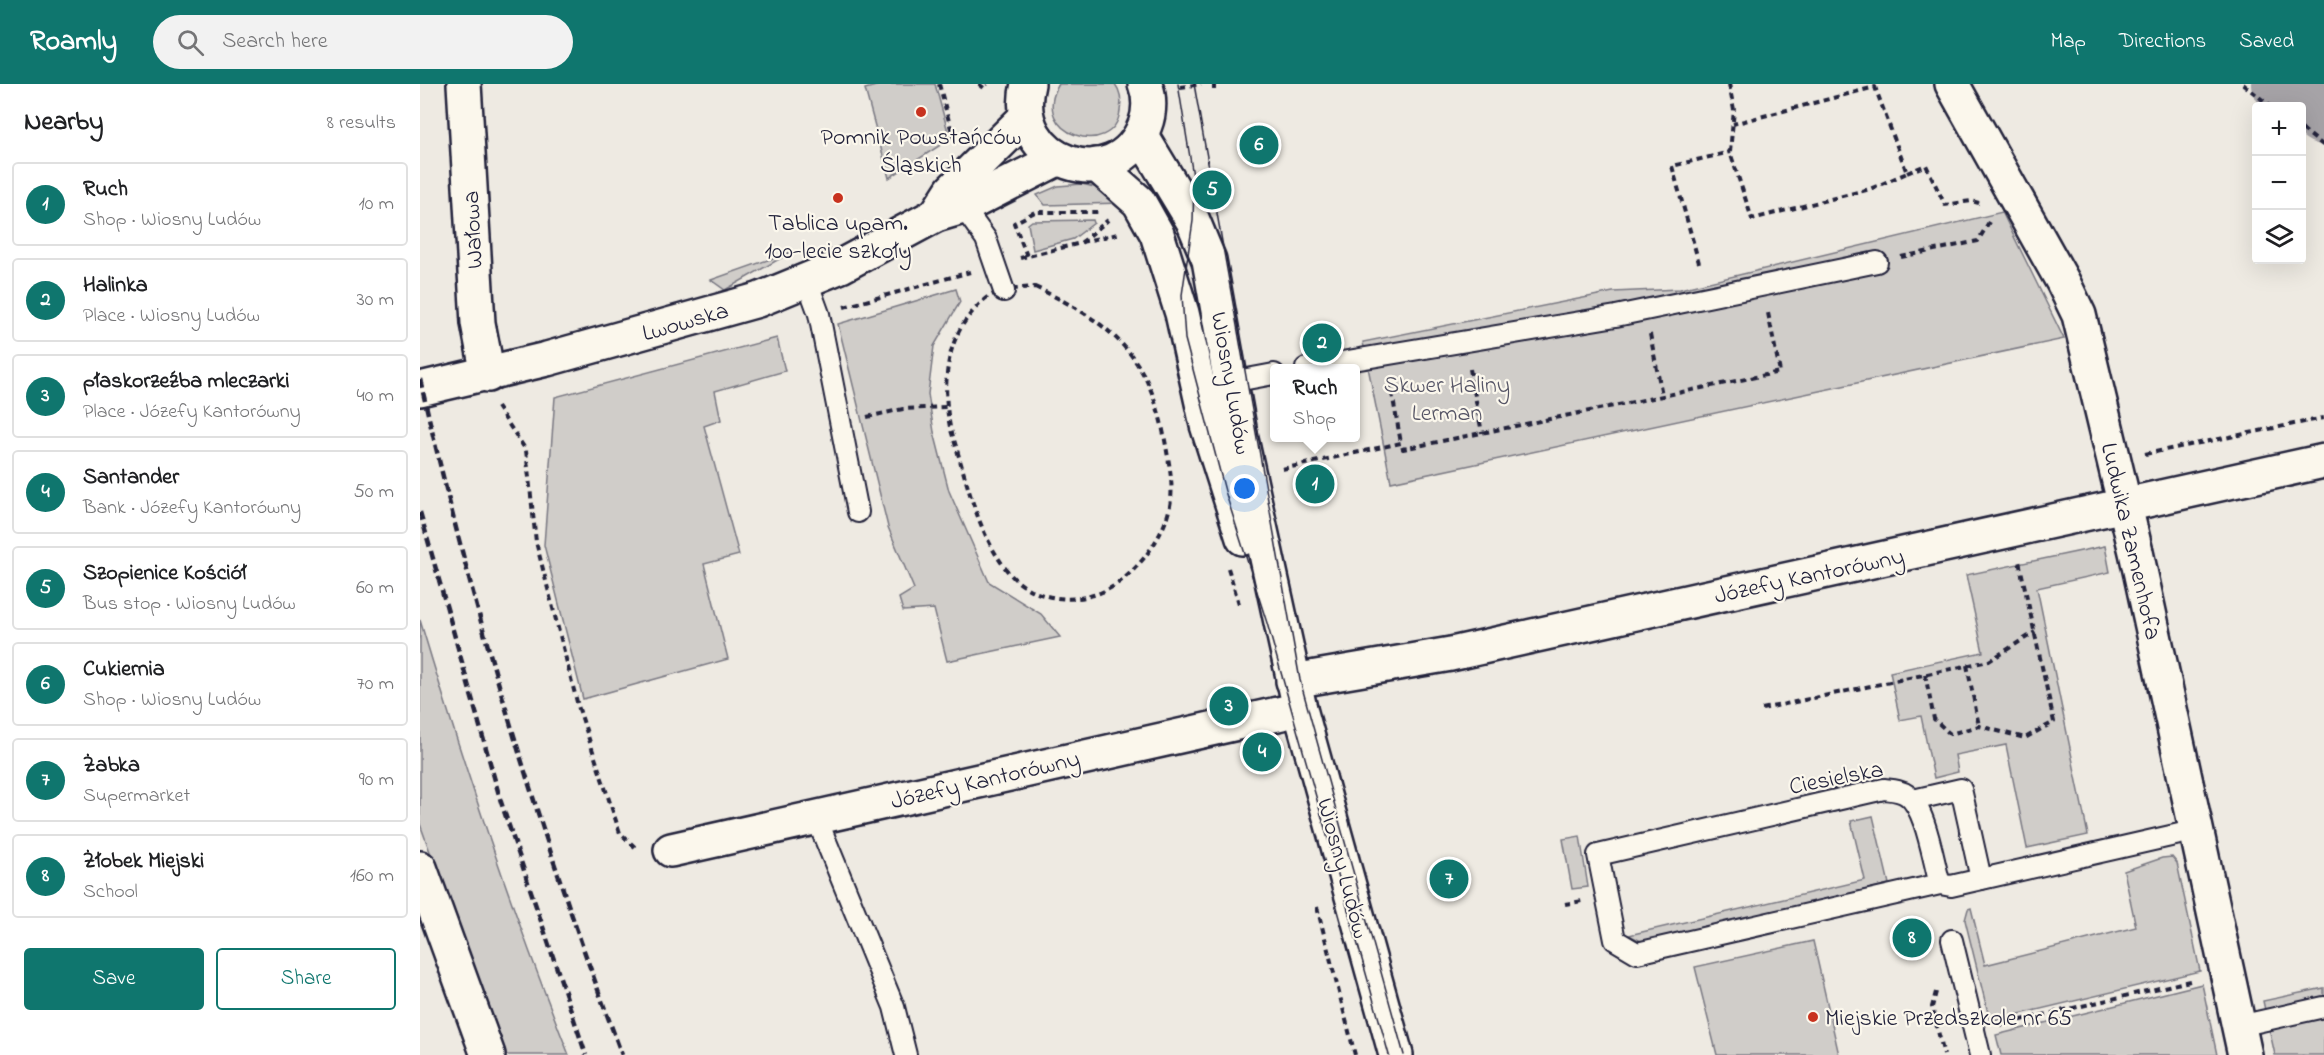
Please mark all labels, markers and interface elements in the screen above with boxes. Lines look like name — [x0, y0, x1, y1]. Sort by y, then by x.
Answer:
search box — [153, 15, 573, 69]
text: Roamly — [30, 22, 117, 63]
icon: search — [174, 26, 207, 59]
text: Search here — [222, 26, 328, 58]
text: Map — [2050, 27, 2086, 57]
text: Directions — [2119, 27, 2206, 57]
text: Saved — [2239, 27, 2294, 57]
map controls — [2252, 102, 2306, 264]
button: + — [2252, 102, 2306, 156]
text: Nearby — [24, 104, 103, 142]
marker: Pomnik Powstańców Śląskich — [914, 105, 928, 119]
text: 8 results — [327, 109, 396, 138]
place label: Pomnik Powstańców Śląskich — [821, 121, 1021, 184]
pin: 6 — [1240, 122, 1278, 168]
button: − — [2252, 156, 2306, 210]
pin: 5 — [1192, 168, 1232, 212]
text: Ruch — [83, 174, 128, 206]
text: 1 — [42, 190, 49, 219]
text: 10 m — [358, 190, 394, 219]
street label: Wałowa — [455, 190, 494, 270]
marker: Tablica upam. 100-lecie szkoły — [831, 191, 845, 205]
text: Shop · Wiosny Ludów — [83, 206, 261, 235]
place label: Tablica upam. 100-lecie szkoły — [764, 207, 912, 271]
button: layers — [2252, 210, 2306, 264]
text: Halinka — [83, 270, 148, 302]
text: 2 — [41, 286, 50, 315]
text: 30 m — [357, 286, 394, 315]
street label: Lwowska — [638, 294, 733, 352]
text: Place · Wiosny Ludów — [83, 302, 260, 331]
street label: Wiosny Ludów — [1199, 309, 1259, 458]
pin: 2 — [1302, 320, 1342, 366]
popup — [1270, 364, 1360, 442]
text: płaskorzeźba mleczarki — [83, 366, 289, 398]
park label: Skwer Haliny Lerman — [1384, 369, 1510, 432]
text: Ruch — [1293, 373, 1337, 405]
text: 3 — [41, 382, 50, 411]
text: 40 m — [357, 382, 394, 411]
text: Place · Józefy Kantorówny — [83, 398, 301, 427]
text: Shop — [1293, 405, 1336, 434]
street label: Ludwika Zamenhofa — [2090, 440, 2169, 644]
text: Santander — [83, 462, 179, 494]
pin: 1 — [1296, 462, 1334, 506]
your location — [1230, 474, 1259, 503]
text: 4 — [41, 478, 50, 507]
text: 50 m — [353, 478, 394, 507]
text: Bank · Józefy Kantorówny — [83, 494, 301, 523]
street label: Józefy Kantorówny — [1711, 540, 1908, 616]
text: Szopienice Kościół — [83, 558, 246, 590]
text: 5 — [40, 574, 51, 603]
text: 60 m — [356, 574, 394, 603]
text: Bus stop · Wiosny Ludów — [83, 590, 296, 619]
text: Cukiernia — [83, 654, 165, 686]
text: 6 — [41, 670, 50, 699]
text: 70 m — [357, 670, 394, 699]
pin: 3 — [1210, 684, 1248, 728]
text: Shop · Wiosny Ludów — [83, 686, 261, 715]
pin: 4 — [1242, 730, 1282, 774]
street label: Józefy Kantorówny — [887, 743, 1084, 821]
text: Żabka — [83, 750, 140, 782]
street label: Ciesielska — [1786, 753, 1887, 806]
text: 7 — [41, 766, 50, 795]
text: 90 m — [359, 766, 394, 795]
text: Supermarket — [83, 782, 190, 811]
street label: Wiosny Ludów — [1305, 794, 1377, 943]
text: Żłobek Miejski — [83, 846, 204, 878]
pin: 7 — [1430, 856, 1468, 902]
text: 8 — [42, 862, 49, 891]
text: 160 m — [350, 862, 394, 891]
text: School — [83, 878, 138, 907]
pin: 8 — [1892, 916, 1932, 960]
button: Save — [24, 948, 204, 1010]
button: Share — [216, 948, 396, 1010]
place label: Miejskie Przedszkole nr 65 — [1825, 1002, 2073, 1037]
marker: Miejskie Przedszkole nr 65 — [1806, 1010, 1820, 1024]

